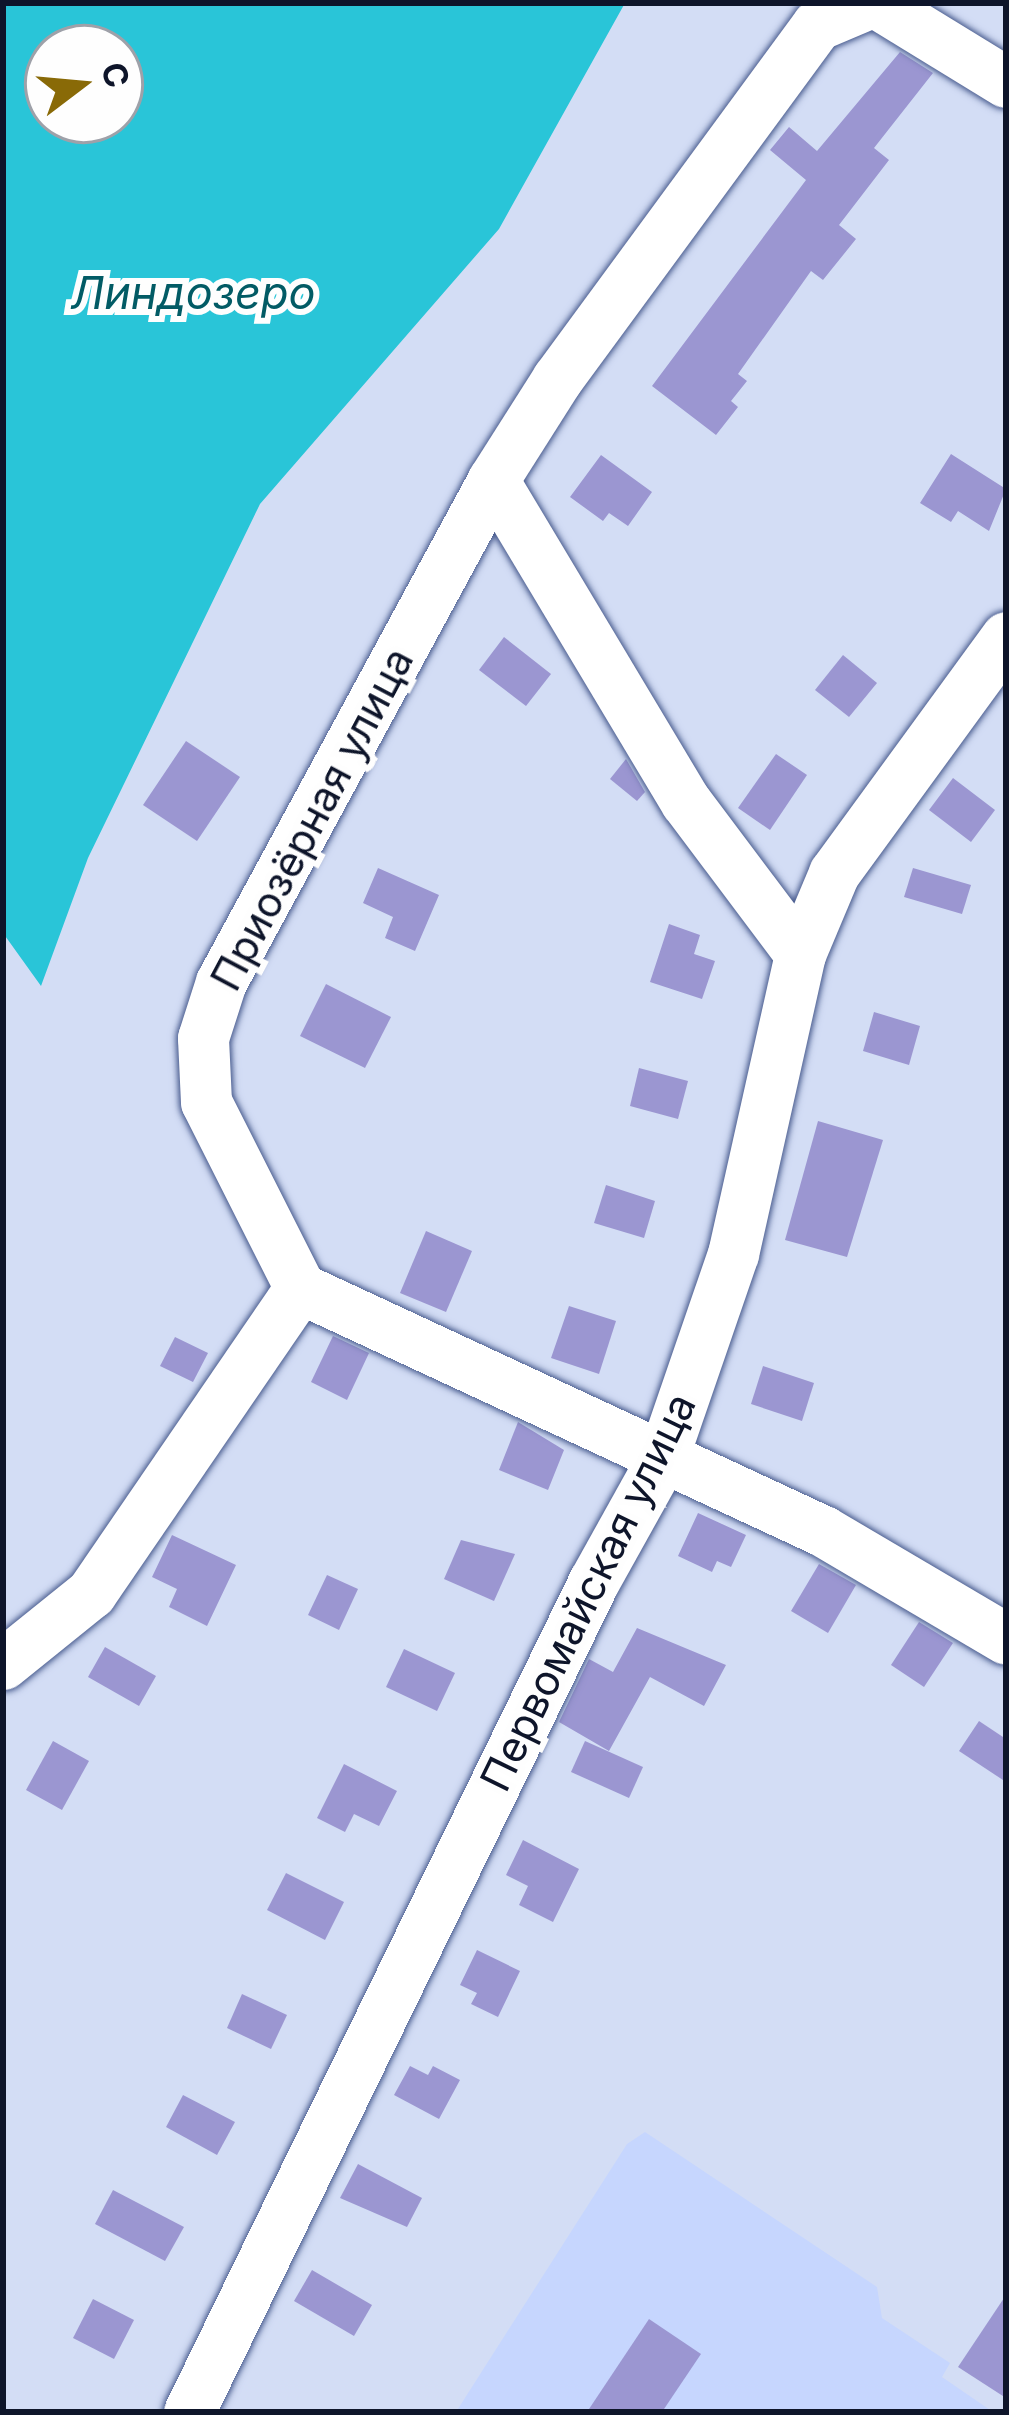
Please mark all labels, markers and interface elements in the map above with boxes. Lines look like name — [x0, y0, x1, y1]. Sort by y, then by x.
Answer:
north arrow — [24, 24, 144, 144]
text: С — [93, 58, 138, 92]
water label: Линдозеро — [70, 266, 316, 320]
street label: Приозёрная улица — [200, 639, 424, 999]
street label: Первомайская улица — [470, 1385, 706, 1799]

